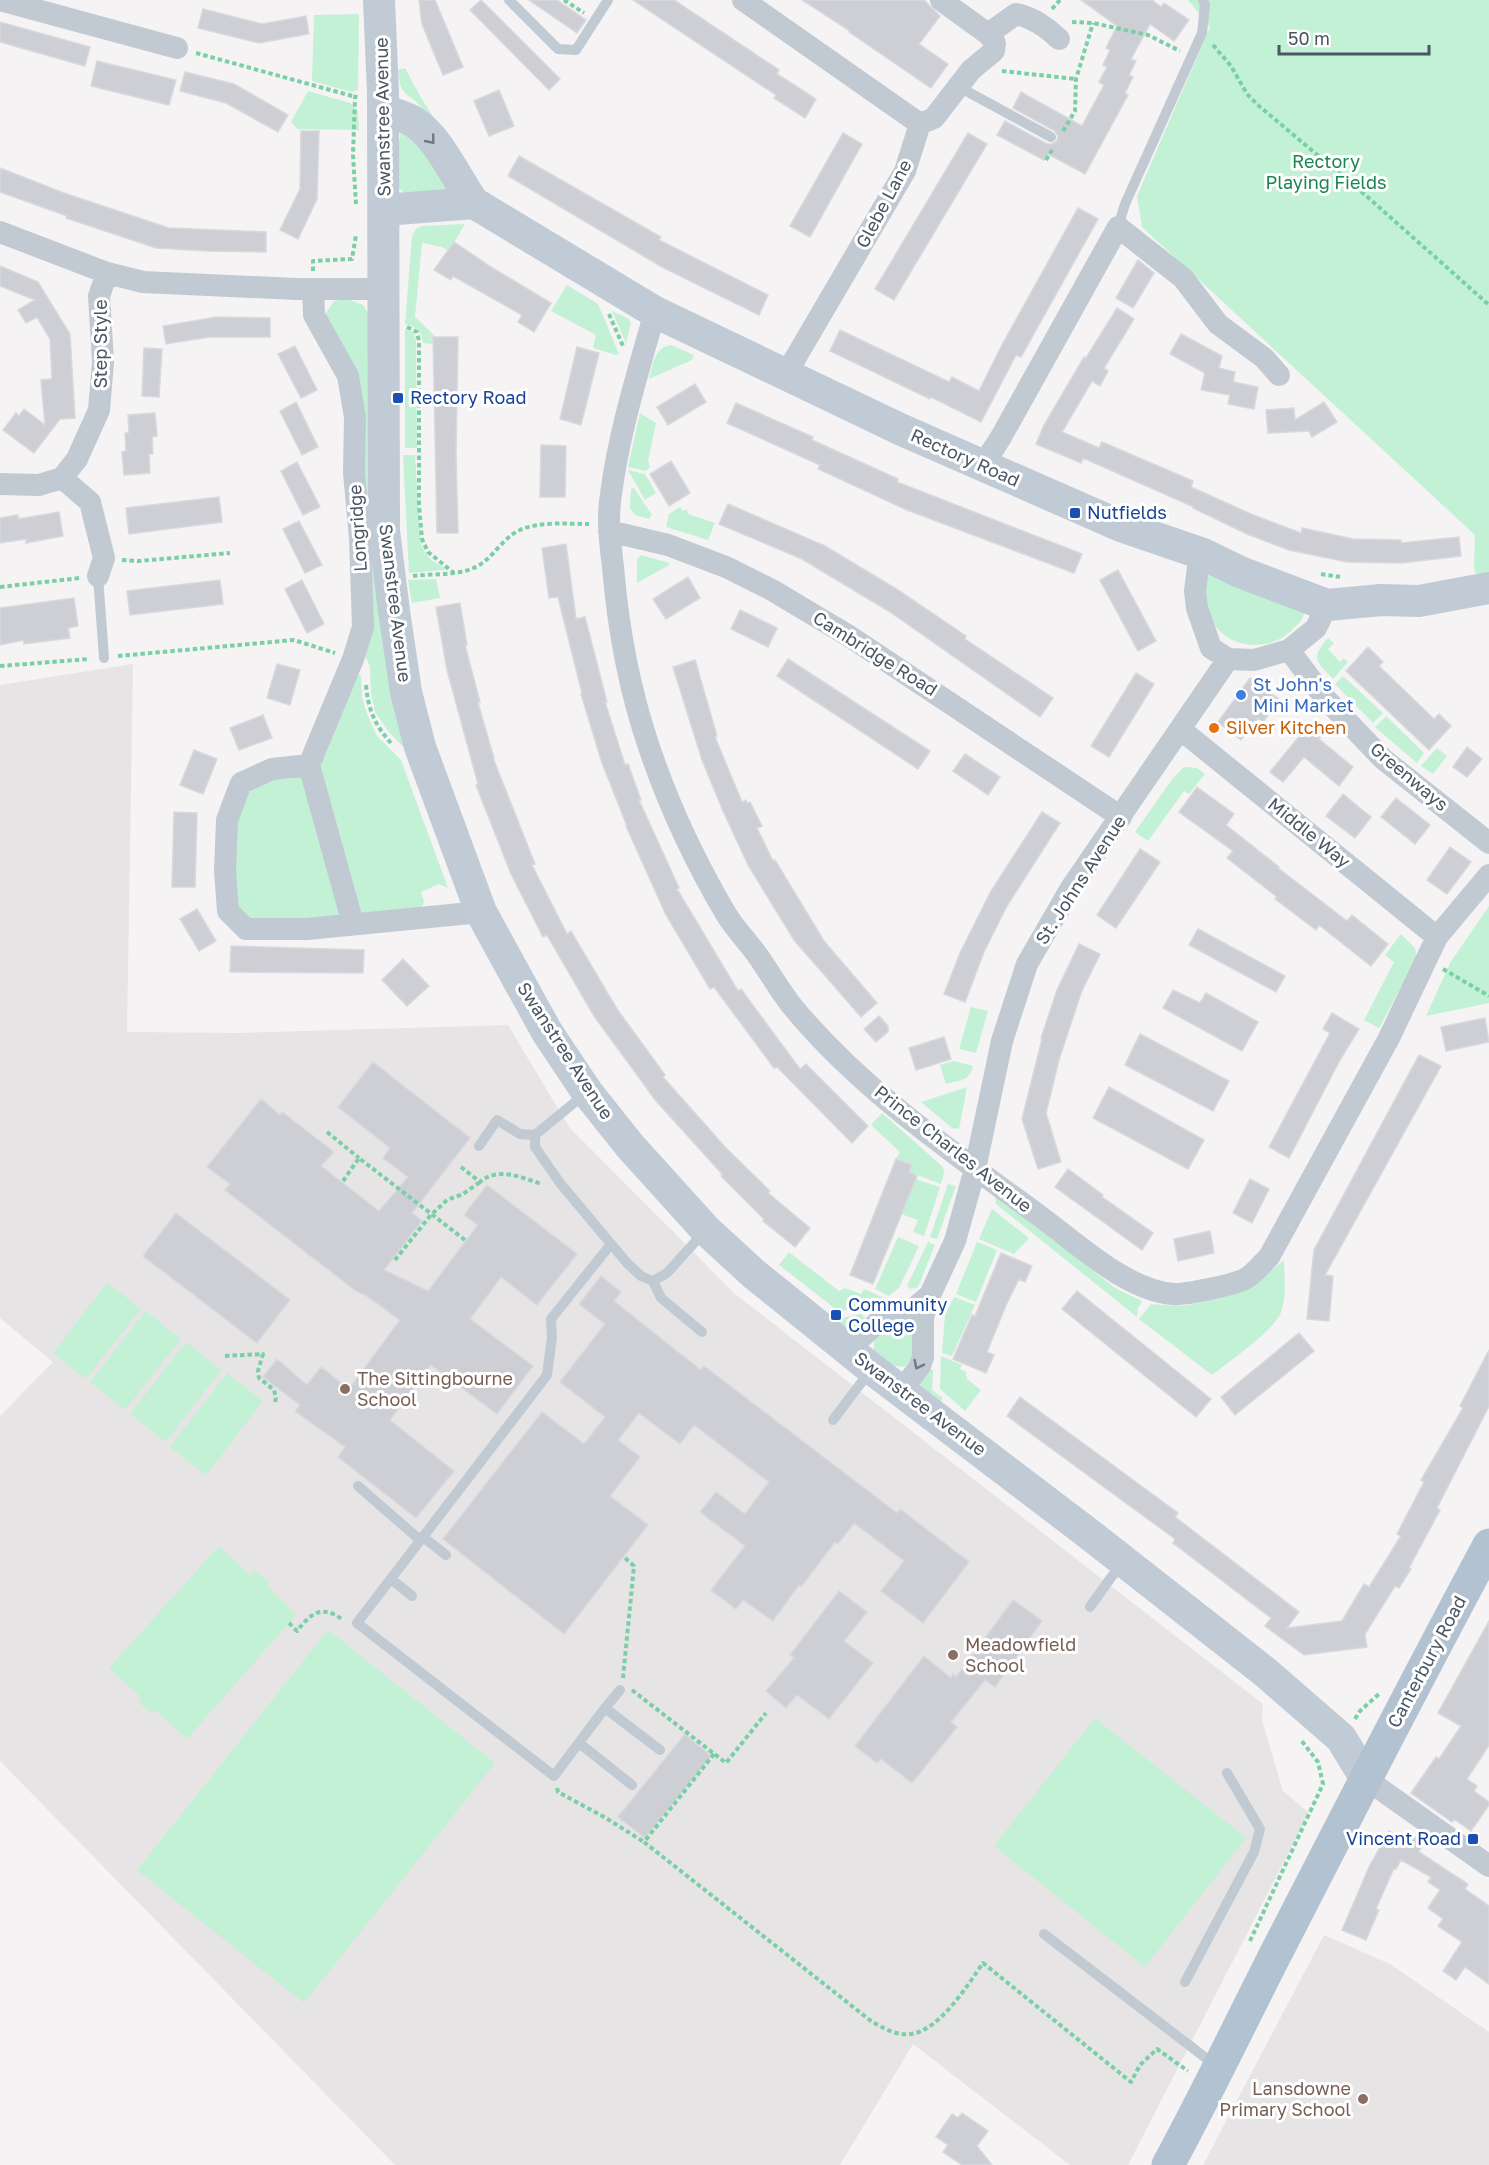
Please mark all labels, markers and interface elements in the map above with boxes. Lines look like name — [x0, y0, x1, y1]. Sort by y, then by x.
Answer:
scale bar — [1279, 18, 1429, 56]
text: 50 m — [1288, 27, 1330, 49]
street label: Swanstree Avenue — [370, 37, 394, 197]
one-way arrow — [424, 133, 435, 144]
park label: Rectory Playing Fields — [1265, 150, 1387, 193]
street label: Glebe Lane — [851, 156, 916, 251]
street label: Step Style — [89, 299, 111, 389]
place label: Rectory Road — [410, 386, 527, 408]
marker: Rectory Road — [391, 391, 405, 405]
street label: Rectory Road — [908, 423, 1023, 491]
street label: Longridge — [343, 484, 371, 572]
place label: Nutfields — [1087, 501, 1167, 523]
marker: Nutfields — [1068, 506, 1082, 520]
street label: Swanstree Avenue — [375, 522, 417, 683]
street label: Cambridge Road — [809, 606, 942, 700]
place label: St John's Mini Market — [1253, 673, 1354, 716]
marker: St John's Mini Market — [1234, 688, 1248, 702]
place label: Silver Kitchen — [1226, 716, 1346, 738]
marker: Silver Kitchen — [1207, 721, 1221, 735]
street label: Greenways — [1366, 737, 1453, 815]
street label: Middle Way — [1264, 792, 1355, 872]
street label: St. Johns Avenue — [1030, 811, 1130, 948]
street label: Swanstree Avenue — [513, 978, 618, 1123]
street label: Prince Charles Avenue — [871, 1080, 1037, 1216]
place label: Community College — [848, 1293, 947, 1336]
marker: Community College — [829, 1308, 843, 1322]
street label: Swanstree Avenue — [850, 1346, 991, 1460]
one-way arrow — [914, 1359, 926, 1370]
place label: The Sittingbourne School — [357, 1367, 513, 1410]
marker: The Sittingbourne School — [338, 1382, 352, 1396]
street label: Canterbury Road — [1382, 1592, 1470, 1731]
place label: Meadowfield School — [965, 1633, 1076, 1676]
marker: Meadowfield School — [946, 1648, 960, 1662]
place label: Vincent Road — [1346, 1827, 1461, 1849]
marker: Vincent Road — [1466, 1832, 1480, 1846]
place label: Lansdowne Primary School — [1219, 2077, 1351, 2120]
marker: Lansdowne Primary School — [1356, 2092, 1370, 2106]

